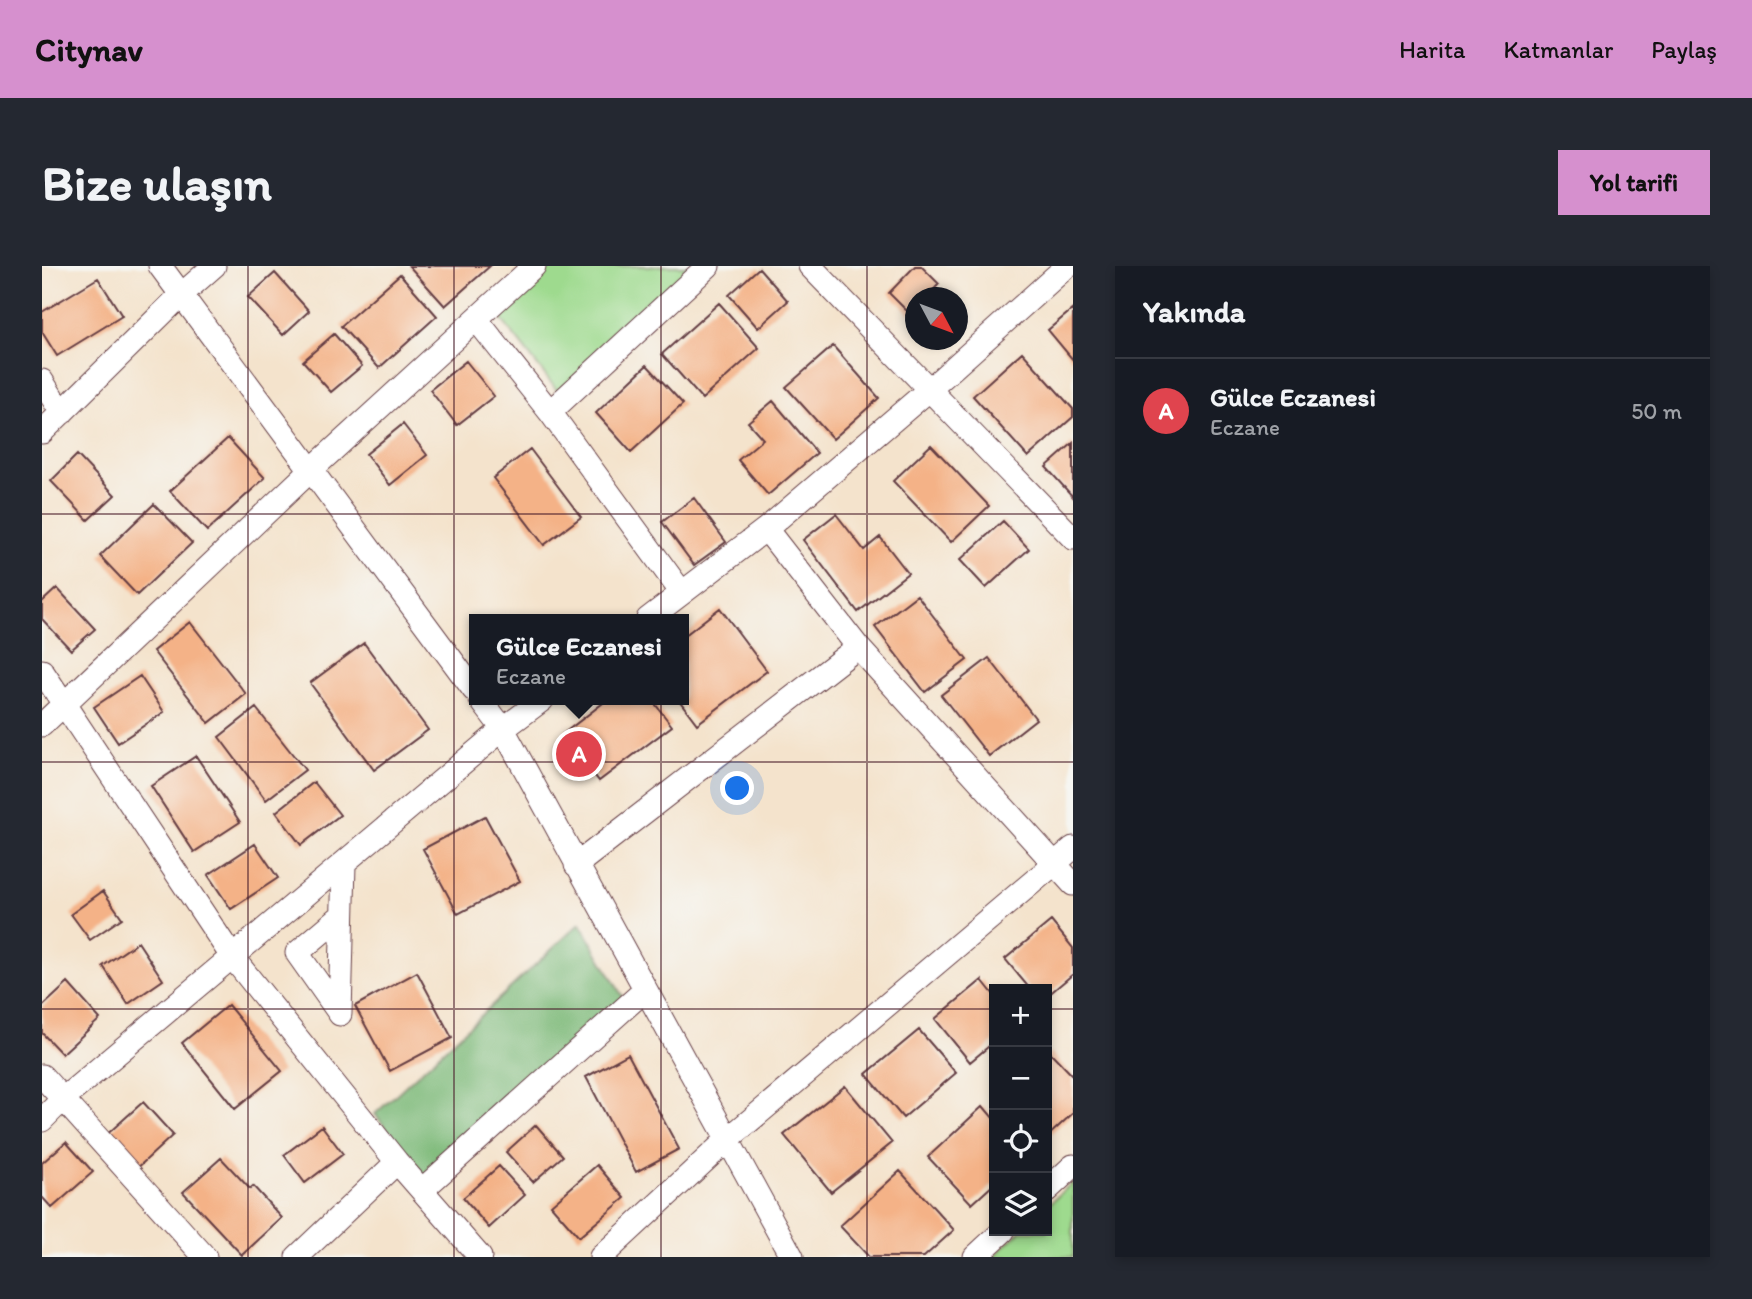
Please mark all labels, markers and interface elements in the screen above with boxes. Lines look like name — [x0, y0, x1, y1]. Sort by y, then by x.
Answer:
text: Citynav — [35, 30, 143, 69]
text: Harita — [1399, 35, 1465, 64]
text: Katmanlar — [1503, 35, 1613, 64]
text: Paylaş — [1651, 35, 1717, 64]
button: Yol tarifi — [1558, 150, 1710, 215]
text: Bize ulaşın — [42, 153, 272, 212]
north arrow — [905, 287, 968, 350]
text: Yakında — [1143, 293, 1245, 330]
text: Gülce Eczanesi — [1210, 381, 1376, 413]
text: A — [1159, 397, 1173, 425]
text: 50 m — [1631, 397, 1682, 425]
text: Eczane — [1210, 413, 1280, 441]
popup — [469, 614, 689, 705]
text: Gülce Eczanesi — [496, 630, 662, 662]
text: Eczane — [496, 662, 566, 690]
pin: A — [556, 728, 602, 780]
your location — [720, 771, 754, 805]
map controls — [989, 984, 1052, 1236]
button: + — [989, 984, 1052, 1047]
button: − — [989, 1047, 1052, 1110]
button: locate — [989, 1110, 1052, 1173]
button: layers — [989, 1173, 1052, 1236]

